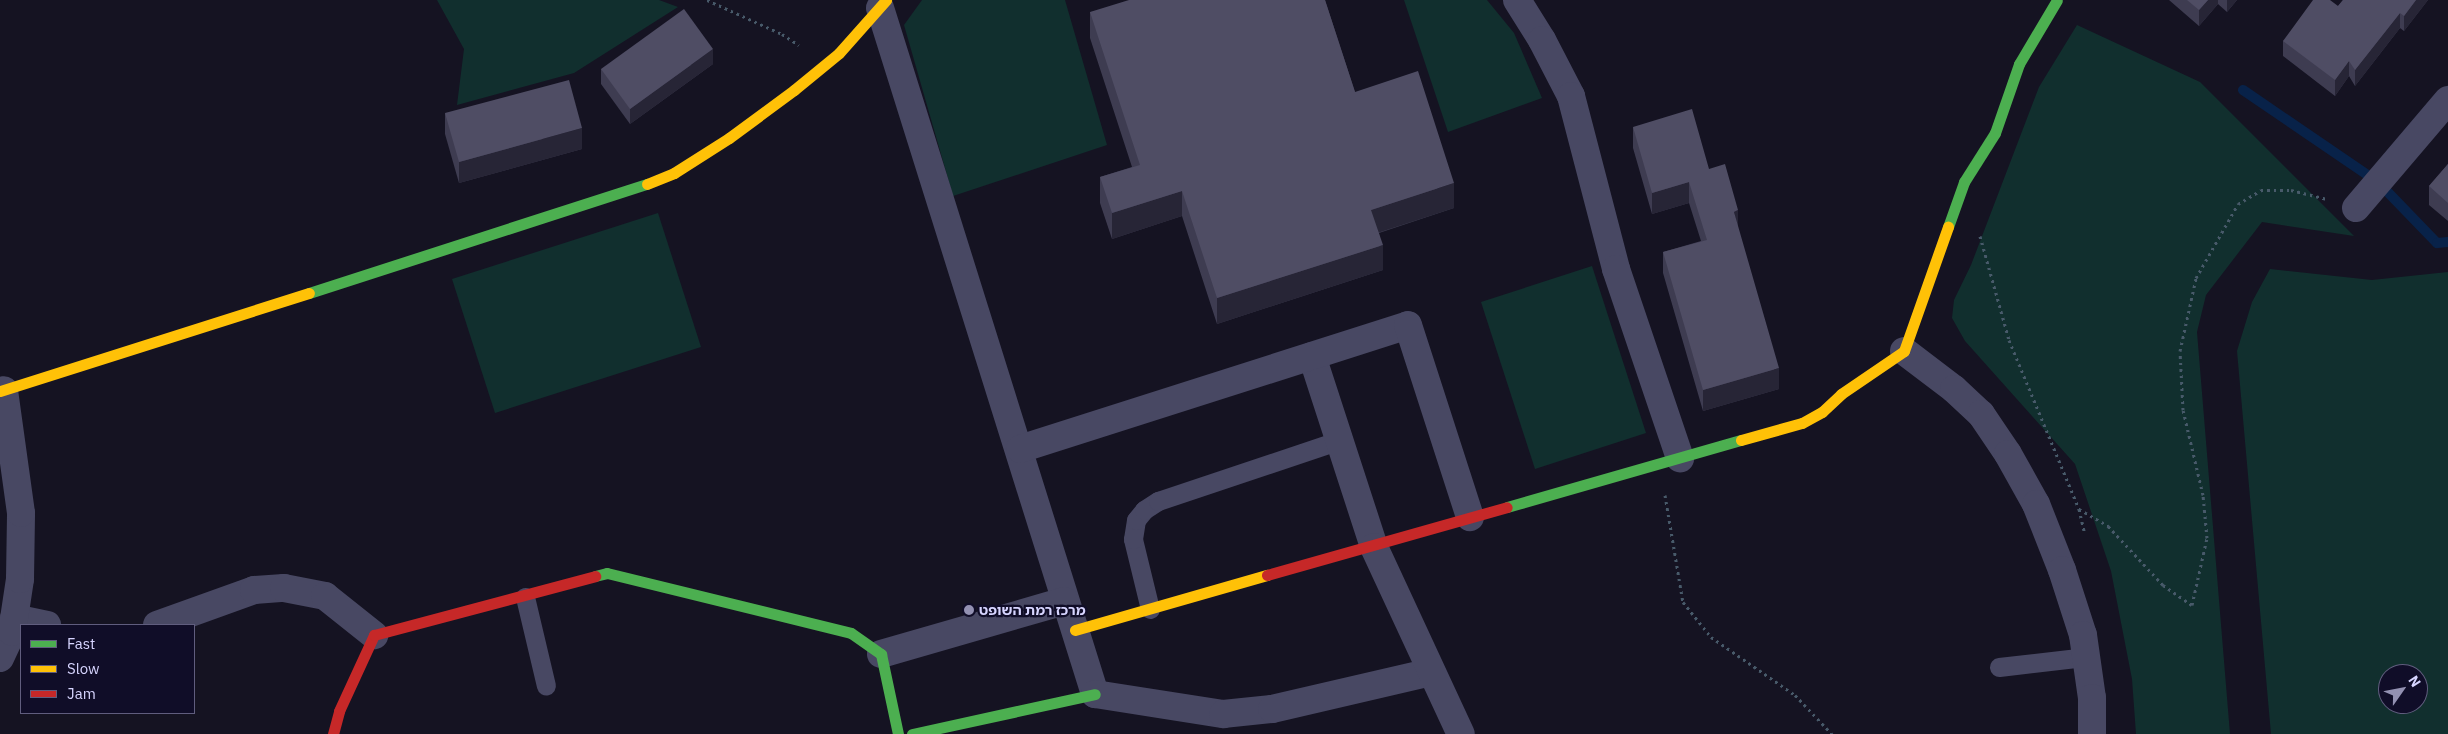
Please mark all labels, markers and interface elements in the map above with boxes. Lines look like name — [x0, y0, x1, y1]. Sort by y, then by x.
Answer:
place label: מרכז רמת השופט — [979, 602, 1086, 618]
marker: מרכז רמת השופט — [963, 604, 975, 616]
legend — [20, 624, 195, 714]
text: Fast — [67, 634, 95, 653]
text: Slow — [67, 659, 100, 678]
north arrow — [2378, 664, 2428, 714]
text: N — [2404, 672, 2425, 691]
text: Jam — [67, 684, 96, 703]

